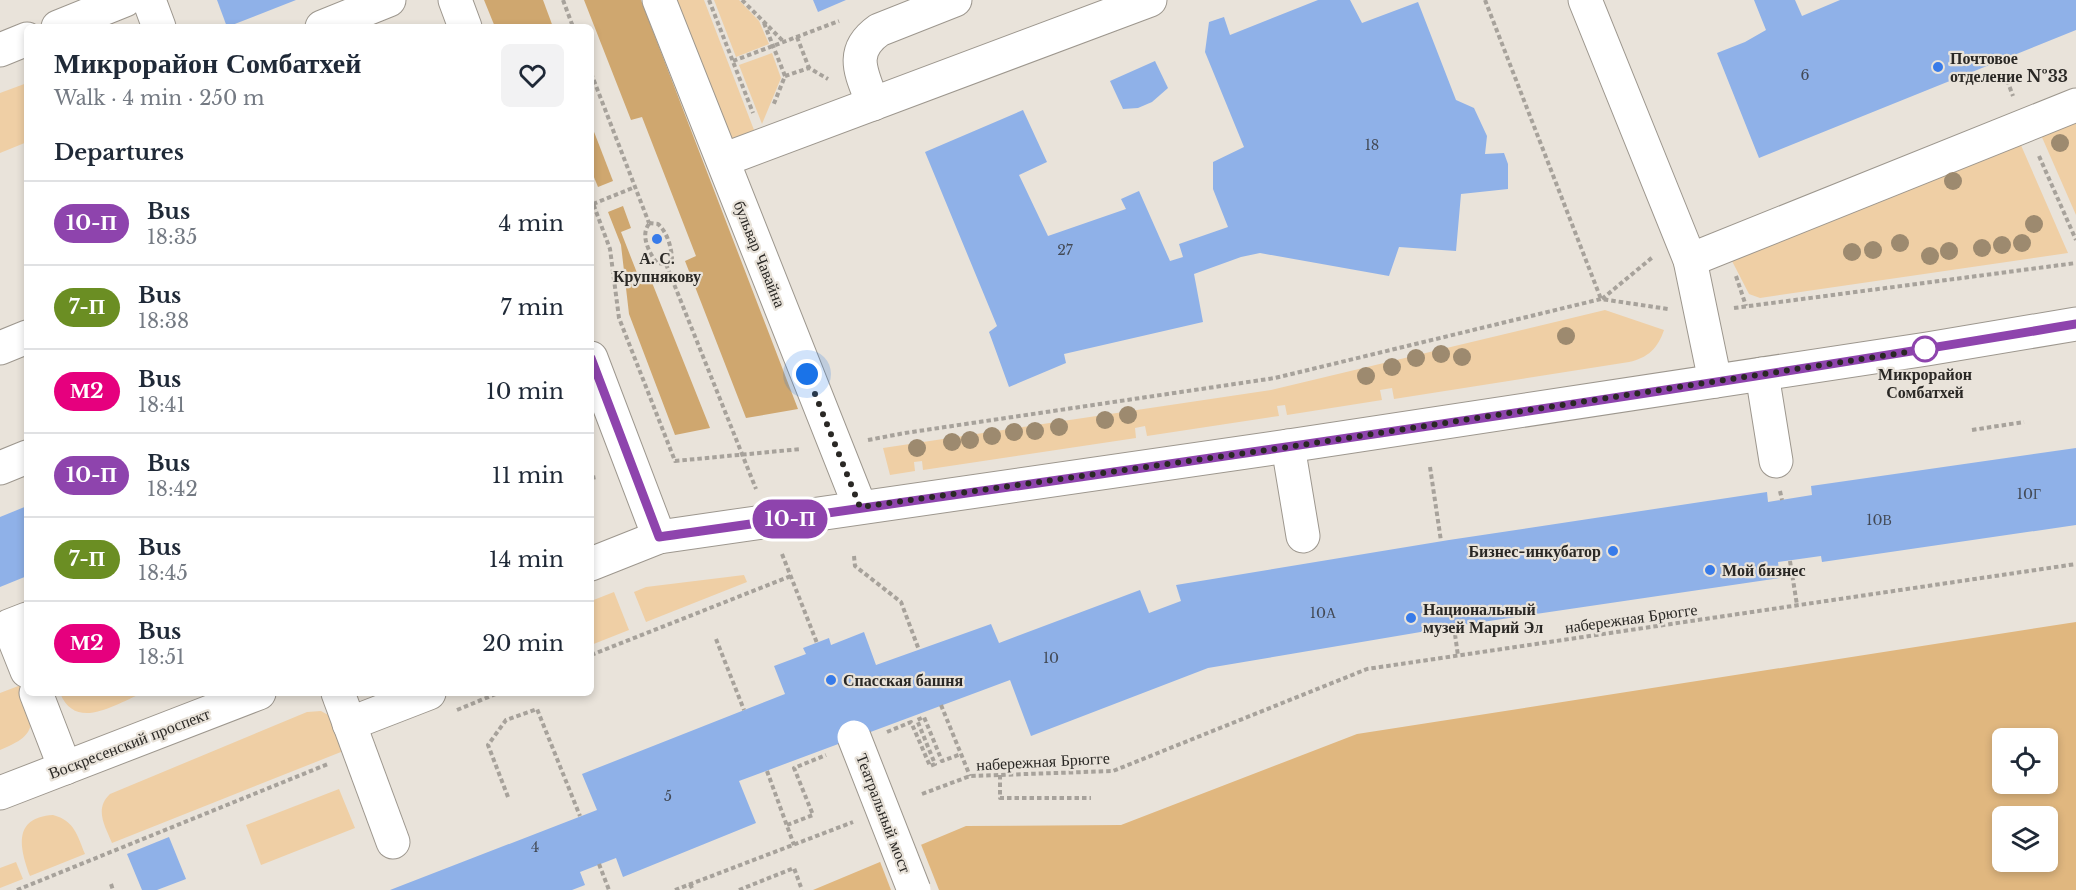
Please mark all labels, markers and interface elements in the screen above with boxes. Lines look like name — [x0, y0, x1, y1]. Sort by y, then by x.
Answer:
button: heart — [501, 44, 564, 107]
text: Микрорайон Сомбатхей — [54, 46, 361, 81]
place label: Почтовое отделение №33 — [1950, 48, 2068, 86]
marker: Почтовое отделение №33 — [1931, 60, 1945, 74]
house number: 6 — [1800, 66, 1810, 84]
text: Walk · 4 min · 250 m — [54, 86, 264, 110]
house number: 18 — [1365, 136, 1379, 154]
text: Departures — [54, 139, 184, 166]
text: Bus — [147, 198, 190, 225]
street label: бульвар Чавайна — [730, 198, 790, 310]
text: 10-П — [66, 210, 117, 236]
text: 4 min — [499, 210, 564, 237]
text: 18:35 — [147, 225, 197, 249]
marker: А. С. Крупнякову — [650, 232, 664, 246]
house number: 27 — [1057, 241, 1074, 259]
place label: А. С. Крупнякову — [613, 248, 701, 286]
text: Bus — [138, 282, 181, 309]
text: 7-П — [69, 294, 105, 320]
text: 7 min — [500, 294, 564, 321]
text: 18:38 — [138, 309, 189, 333]
marker: Микрорайон Сомбатхей — [1912, 336, 1938, 362]
your location — [792, 359, 822, 389]
place label: Микрорайон Сомбатхей — [1878, 364, 1972, 402]
text: Bus — [138, 366, 181, 393]
text: М2 — [70, 378, 104, 404]
text: 10 min — [486, 378, 564, 405]
text: 18:41 — [138, 393, 185, 417]
text: Bus — [147, 450, 190, 477]
text: 10-П — [66, 462, 117, 488]
text: 11 min — [492, 462, 564, 489]
text: 18:42 — [147, 477, 198, 501]
house number: 10Г — [2017, 485, 2041, 503]
line badge: 10-П — [748, 500, 832, 538]
text: 10-П — [765, 506, 815, 532]
house number: 10В — [1866, 511, 1892, 529]
text: Bus — [138, 534, 181, 561]
place label: Бизнес-инкубатор — [1468, 541, 1601, 561]
marker: Бизнес-инкубатор — [1606, 544, 1620, 558]
text: 7-П — [69, 546, 105, 572]
text: 14 min — [489, 546, 564, 573]
place label: Мой бизнес — [1722, 560, 1806, 580]
text: 18:45 — [138, 561, 188, 585]
marker: Мой бизнес — [1703, 563, 1717, 577]
place label: Национальный музей Марий Эл — [1423, 599, 1543, 637]
street label: набережная Брюгге — [1563, 599, 1699, 637]
house number: 10А — [1310, 604, 1337, 622]
marker: Национальный музей Марий Эл — [1404, 611, 1418, 625]
text: Bus — [138, 618, 181, 645]
text: М2 — [70, 630, 104, 656]
text: 20 min — [482, 630, 564, 657]
text: 18:51 — [138, 645, 185, 669]
house number: 10 — [1043, 649, 1059, 667]
place label: Спасская башня — [843, 670, 964, 690]
marker: Спасская башня — [824, 673, 838, 687]
street label: Воскресенский проспект — [45, 703, 213, 783]
map controls — [1992, 728, 2058, 872]
button: locate — [1992, 728, 2058, 794]
street label: набережная Брюгге — [976, 748, 1110, 774]
street label: Театральный мост — [852, 751, 916, 875]
house number: 5 — [664, 787, 672, 805]
button: layers — [1992, 806, 2058, 872]
house number: 4 — [531, 838, 539, 856]

